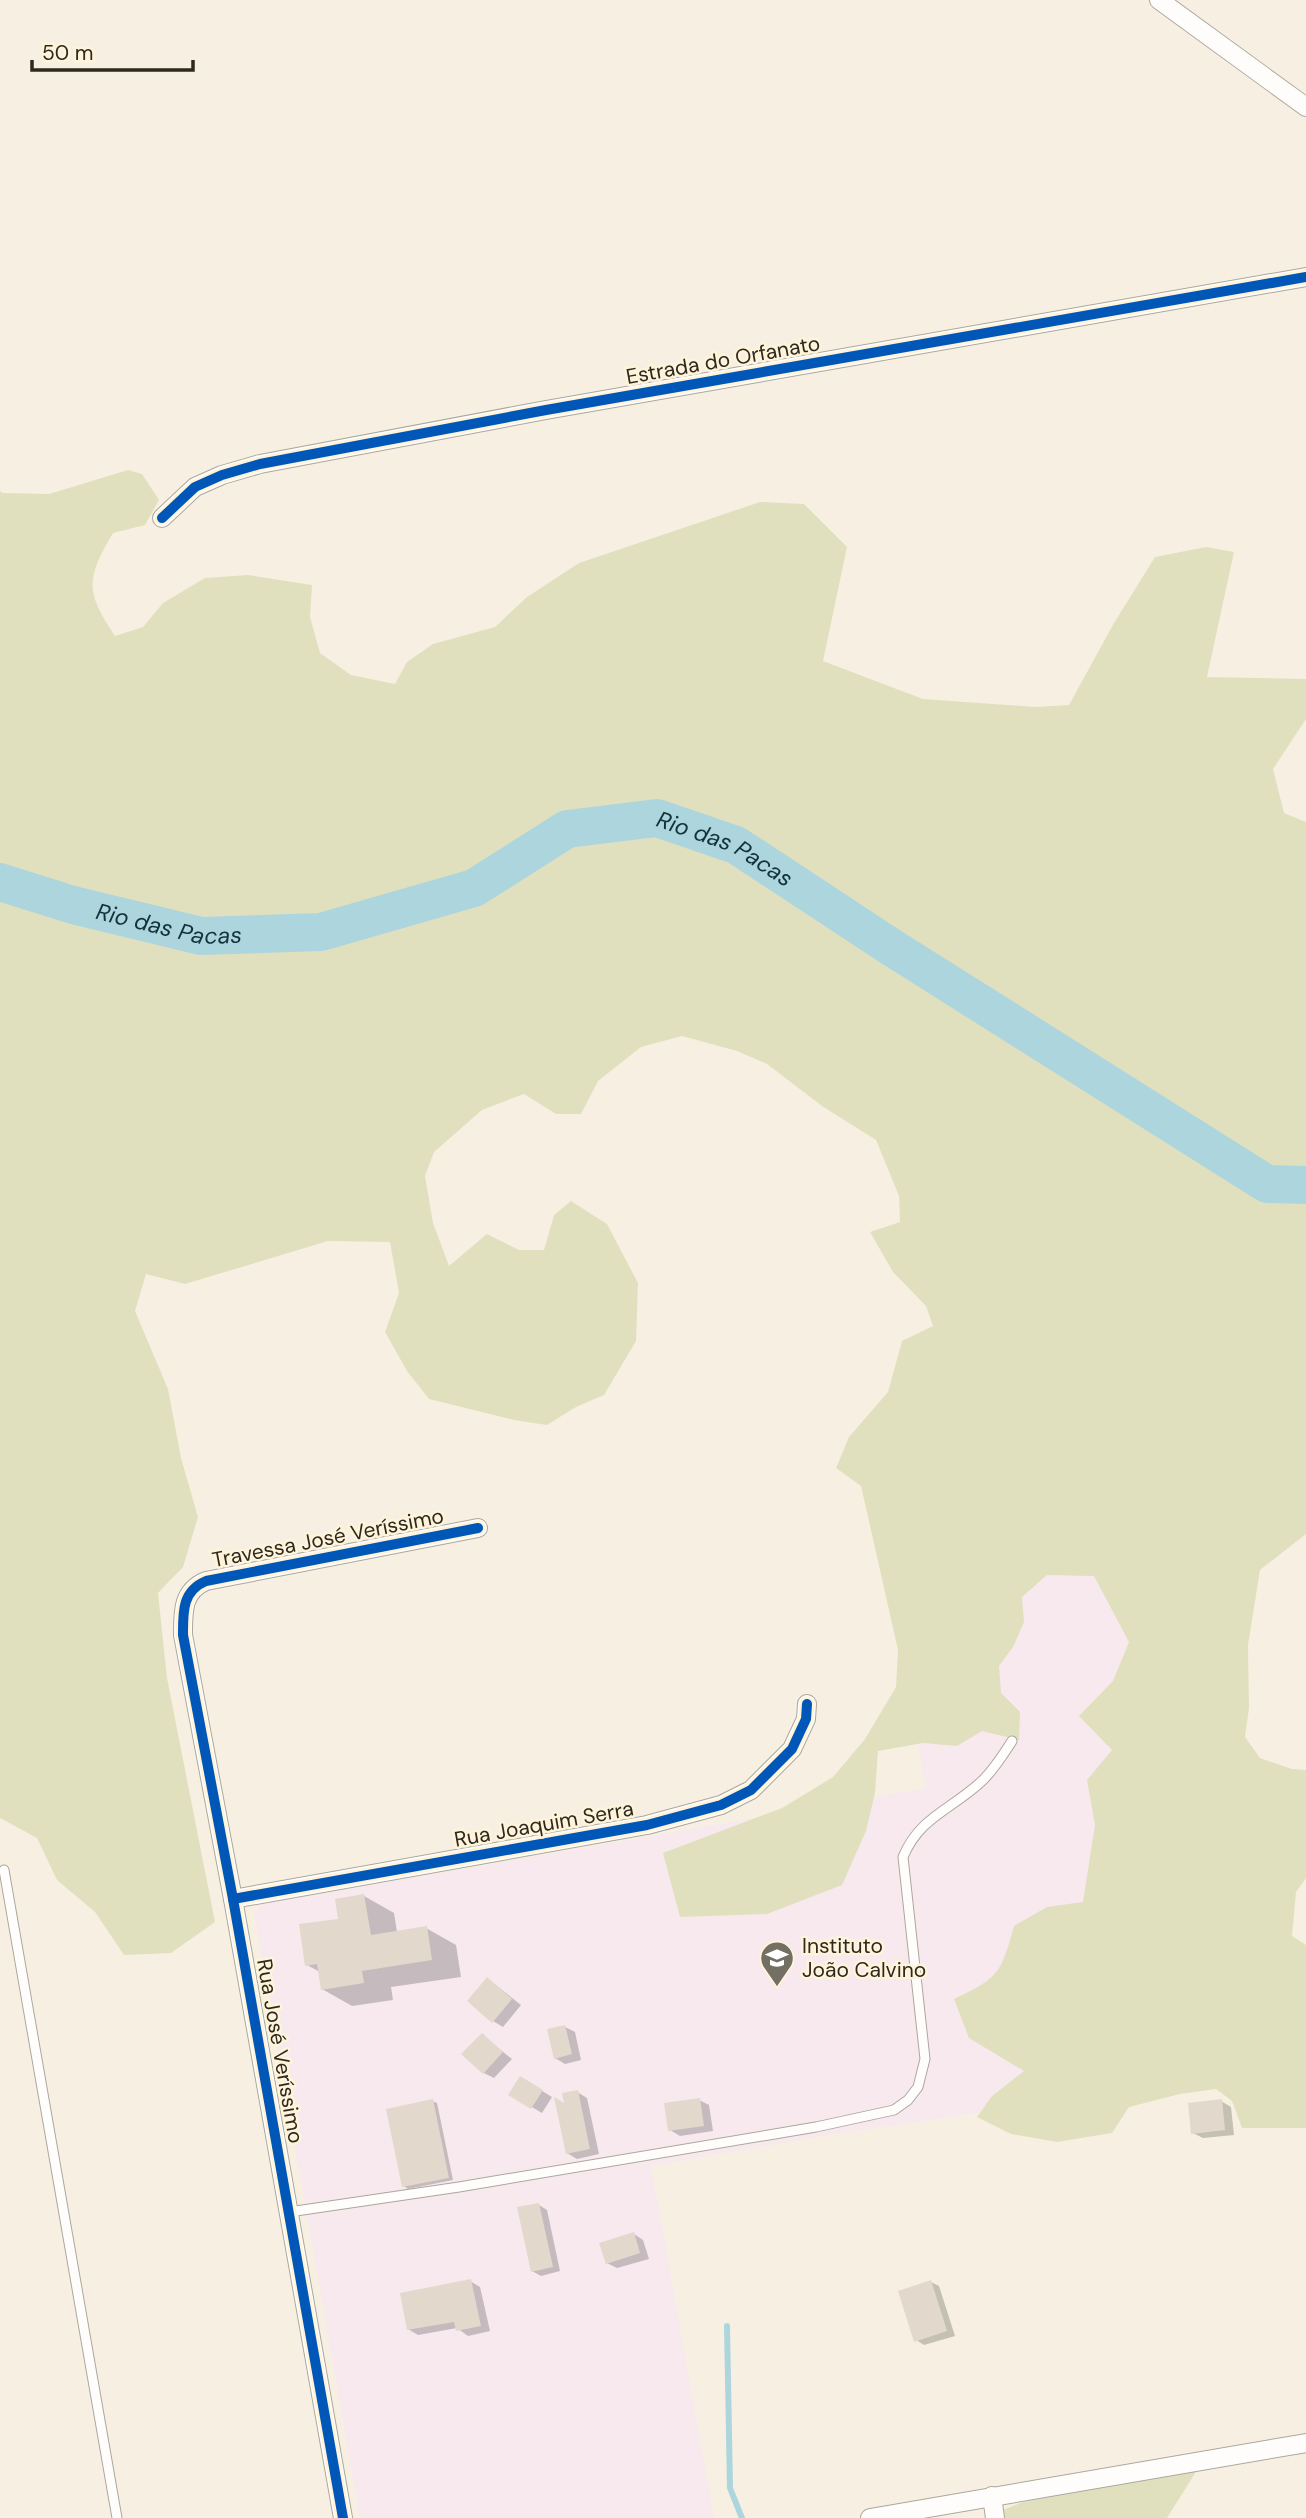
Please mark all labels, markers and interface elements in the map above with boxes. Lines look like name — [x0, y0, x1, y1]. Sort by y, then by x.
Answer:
scale bar — [32, 28, 192, 72]
text: 50 m — [42, 39, 93, 67]
street label: Estrada do Orfanato — [624, 329, 822, 391]
water label: Rio das Pacas — [653, 804, 799, 893]
water label: Rio das Pacas — [93, 896, 242, 951]
street label: Travessa José Veríssimo — [210, 1502, 446, 1574]
street label: Rua Joaquim Serra — [452, 1794, 636, 1854]
place label: Instituto João Calvino — [802, 1932, 926, 1984]
school or university icon: Instituto João Calvino — [758, 1939, 796, 1988]
street label: Rua José Veríssimo — [250, 1957, 310, 2145]

